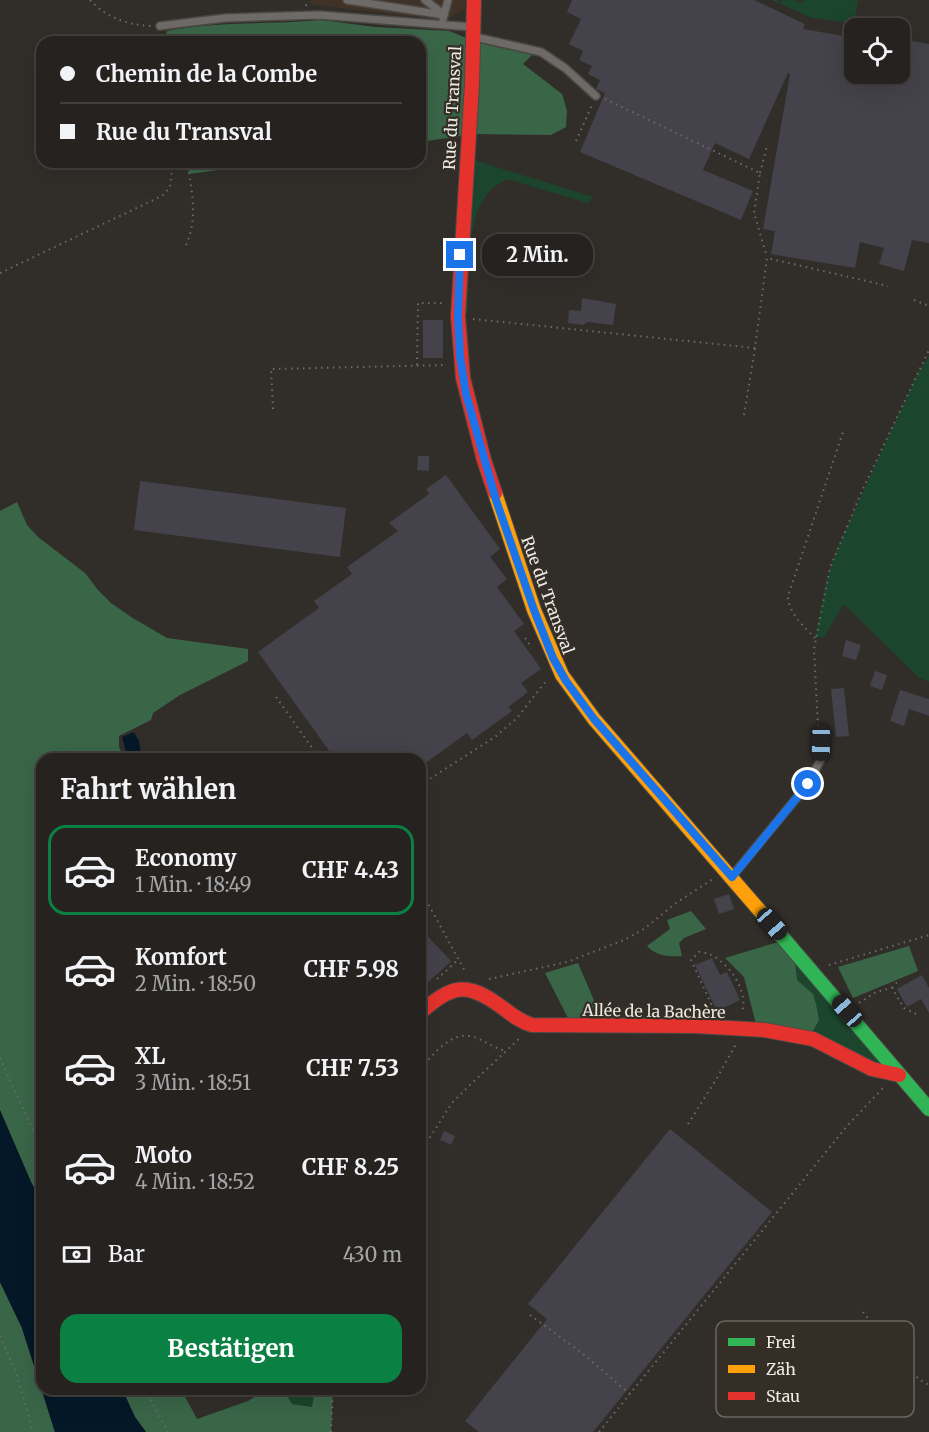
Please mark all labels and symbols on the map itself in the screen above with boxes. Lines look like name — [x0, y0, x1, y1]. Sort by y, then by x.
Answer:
street label: Rue du Transval — [439, 45, 465, 171]
callout: 2 Min. — [481, 234, 592, 276]
route end — [446, 241, 473, 268]
street label: Rue du Transval — [517, 533, 579, 657]
car — [812, 725, 830, 761]
route start — [794, 770, 821, 797]
car — [753, 905, 791, 943]
car — [828, 992, 866, 1030]
street label: Allée de la Bachère — [581, 1000, 726, 1022]
legend — [716, 1321, 914, 1417]
text: Frei — [766, 1332, 796, 1352]
text: Zäh — [766, 1359, 796, 1379]
text: Stau — [766, 1386, 800, 1406]

